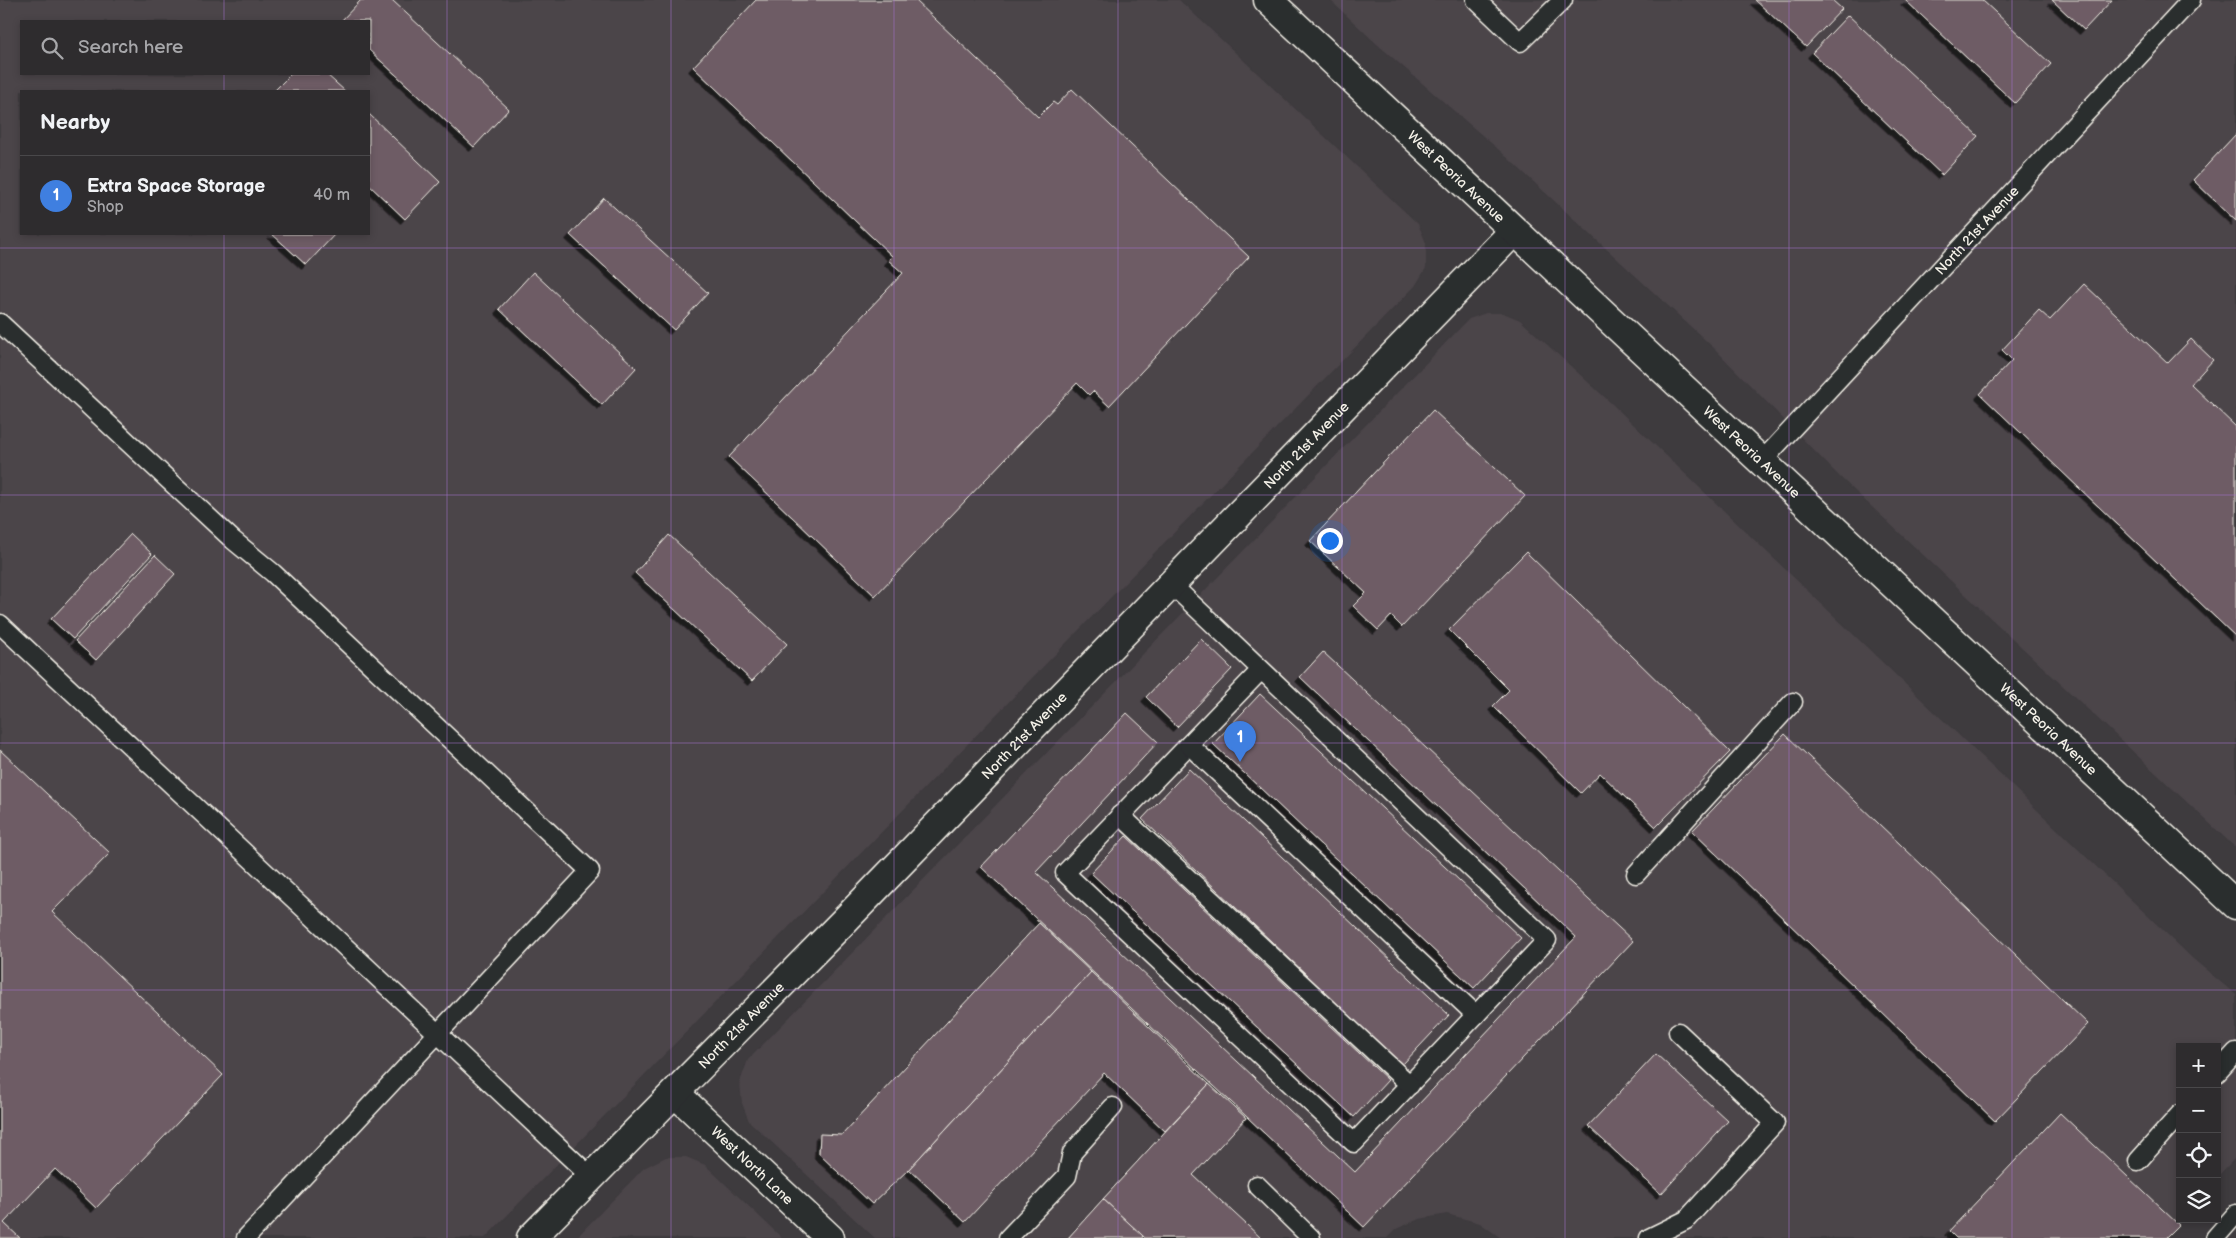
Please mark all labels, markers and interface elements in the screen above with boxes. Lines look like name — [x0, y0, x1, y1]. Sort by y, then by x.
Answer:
search box — [20, 20, 370, 75]
icon: search — [38, 34, 66, 62]
text: Search here — [78, 36, 183, 59]
text: Nearby — [40, 110, 110, 135]
street label: West Peoria Avenue — [1404, 127, 1508, 226]
text: Extra Space Storage — [87, 175, 265, 198]
street label: North 21st Avenue — [1931, 182, 2022, 278]
text: 1 — [53, 186, 59, 205]
text: 40 m — [313, 186, 350, 205]
text: Shop — [87, 198, 124, 217]
street label: North 21st Avenue — [1260, 398, 1352, 492]
street label: West Peoria Avenue — [1700, 402, 1804, 501]
your location — [1317, 528, 1343, 554]
street label: West Peoria Avenue — [1996, 679, 2101, 778]
street label: North 21st Avenue — [978, 688, 1070, 783]
pin: 1 — [1224, 721, 1256, 762]
street label: North 21st Avenue — [695, 978, 788, 1072]
map controls — [2176, 1043, 2221, 1223]
button: + — [2176, 1043, 2221, 1088]
button: − — [2176, 1088, 2221, 1133]
street label: West North Lane — [708, 1123, 797, 1208]
button: locate — [2176, 1133, 2221, 1178]
button: layers — [2176, 1178, 2221, 1223]

